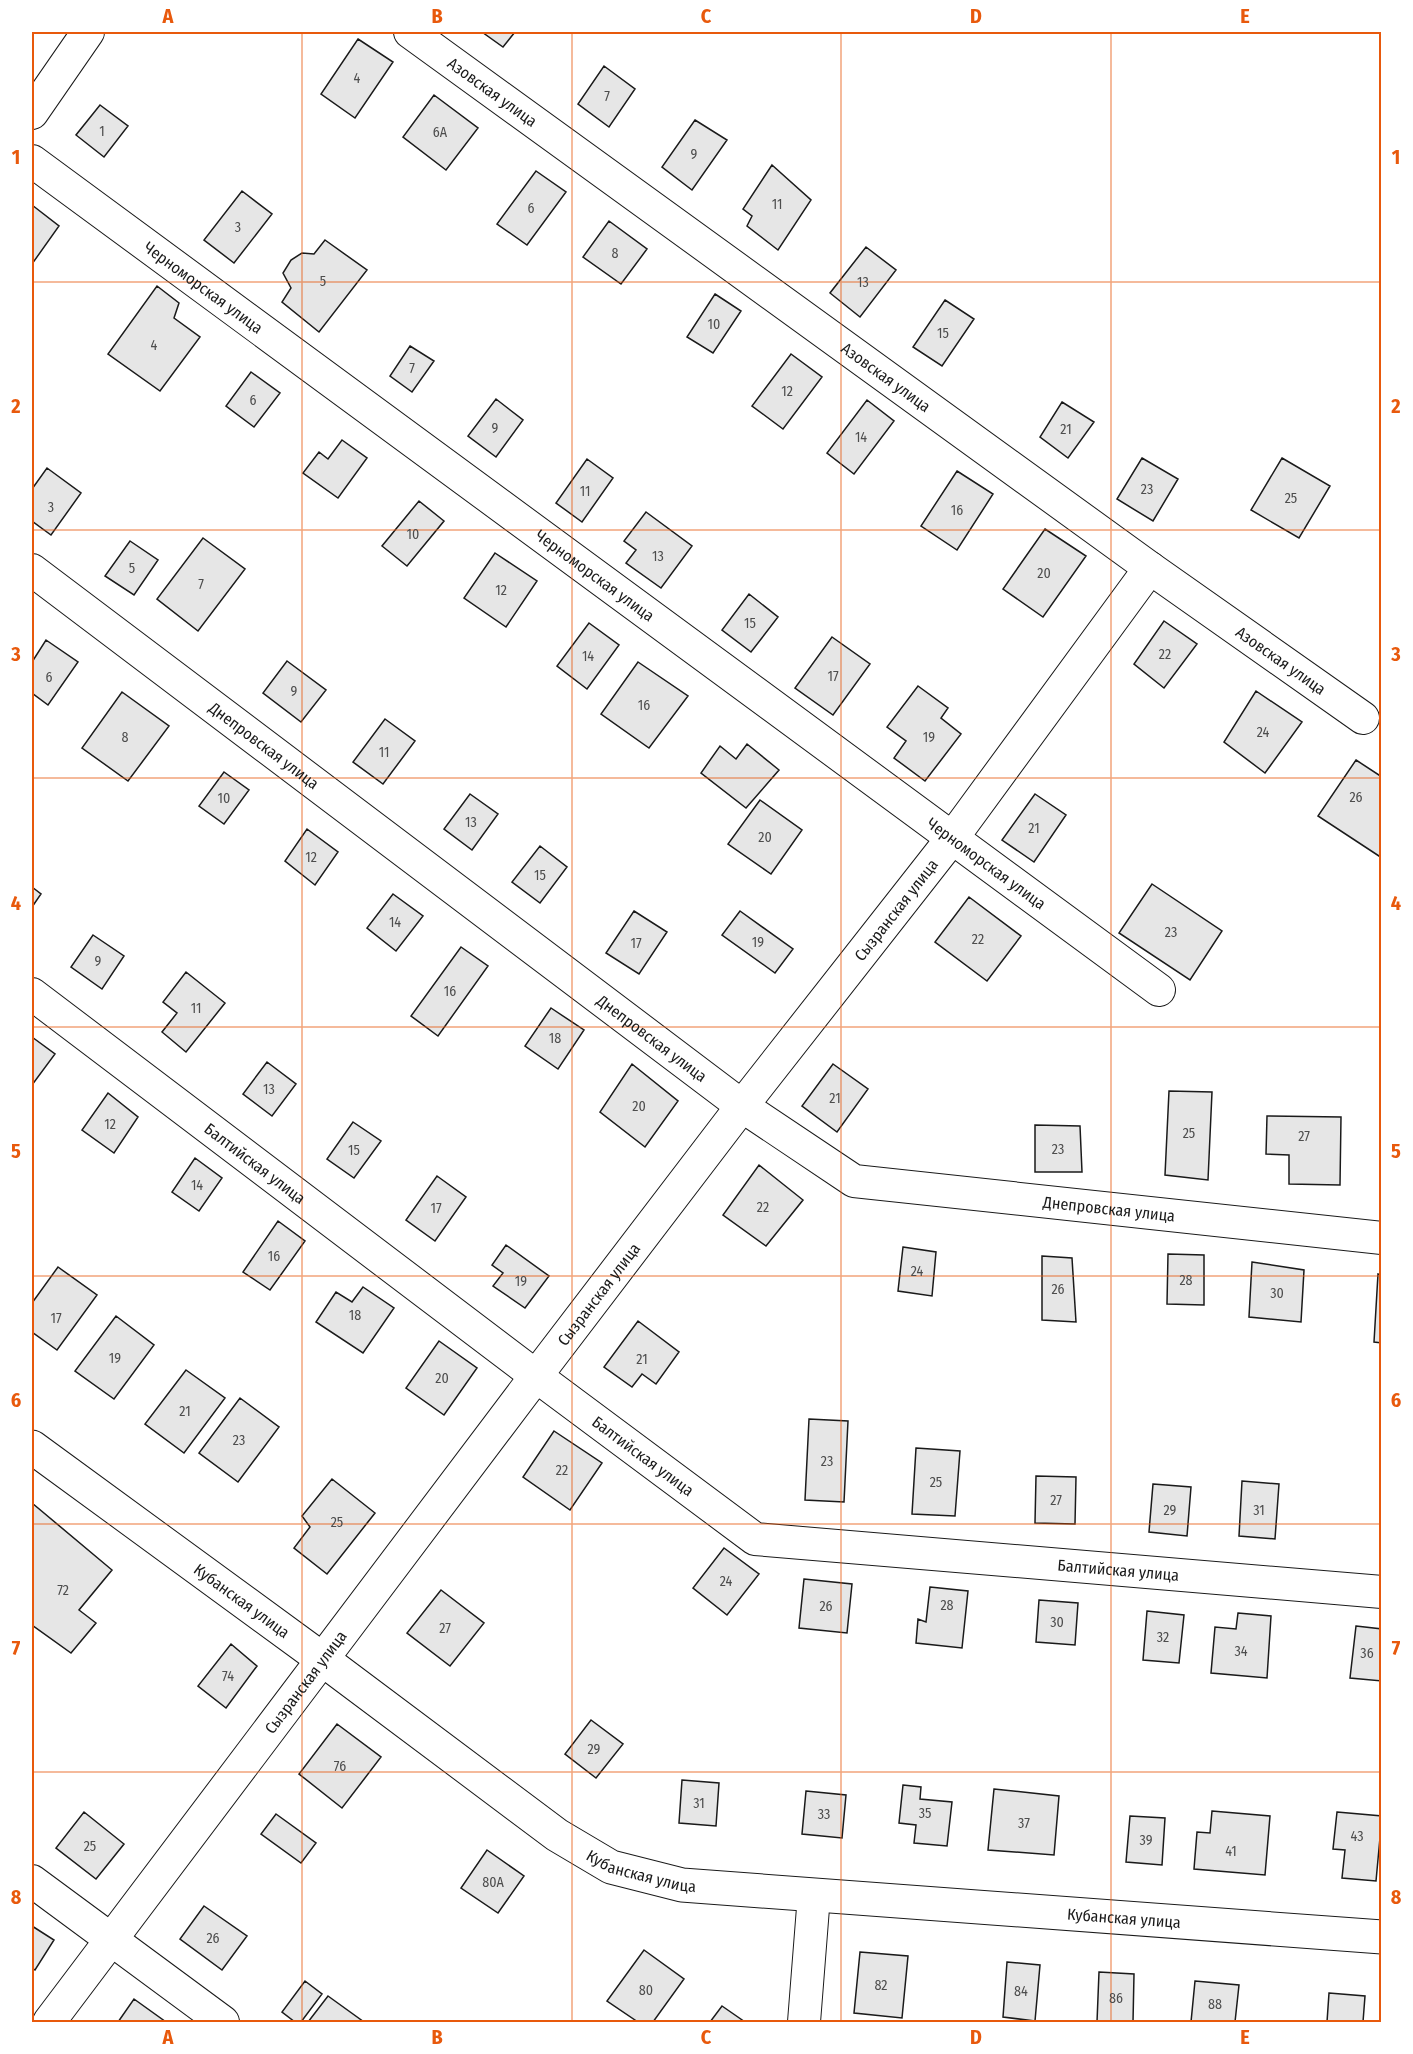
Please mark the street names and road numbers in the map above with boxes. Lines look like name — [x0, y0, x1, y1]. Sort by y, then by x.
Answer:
street label: Азовская улица — [444, 54, 541, 131]
street label: Черноморская улица — [140, 238, 266, 338]
street label: Азовская улица — [838, 339, 934, 416]
street label: Черноморская улица — [532, 526, 658, 626]
street label: Азовская улица — [1232, 623, 1330, 699]
street label: Днепровская улица — [205, 698, 323, 793]
street label: Черноморская улица — [923, 814, 1049, 914]
street label: Сызранская улица — [851, 855, 942, 965]
street label: Днепровская улица — [592, 990, 711, 1086]
street label: Балтийская улица — [201, 1119, 309, 1208]
street label: Днепровская улица — [1041, 1192, 1176, 1226]
street label: Сызранская улица — [554, 1239, 644, 1350]
street label: Балтийская улица — [588, 1412, 698, 1500]
street label: Балтийская улица — [1057, 1556, 1180, 1585]
street label: Кубанская улица — [190, 1560, 293, 1642]
street label: Сызранская улица — [261, 1627, 351, 1737]
street label: Кубанская улица — [583, 1846, 697, 1896]
street label: Кубанская улица — [1066, 1905, 1182, 1932]

